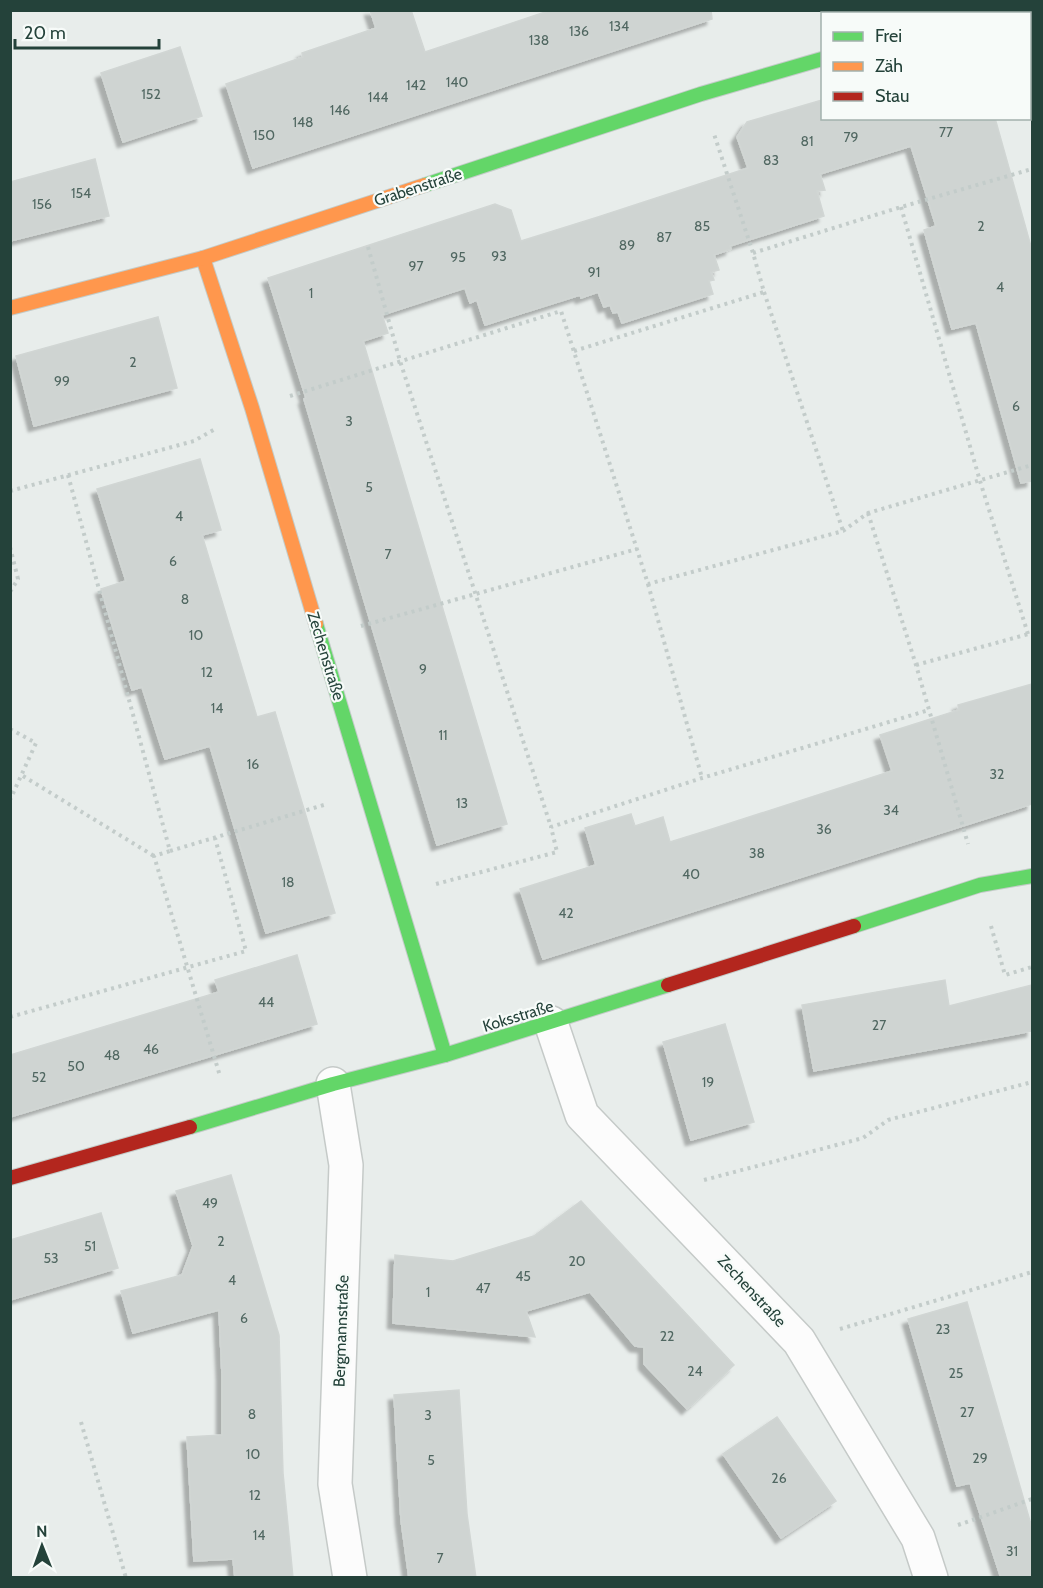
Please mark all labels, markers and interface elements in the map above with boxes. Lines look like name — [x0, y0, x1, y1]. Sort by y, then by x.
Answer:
scale bar — [15, 12, 159, 50]
legend — [821, 12, 1031, 120]
house number: 134 — [609, 17, 629, 35]
text: 20 m — [24, 22, 66, 44]
house number: 136 — [569, 22, 589, 40]
text: Frei — [875, 25, 902, 47]
house number: 138 — [529, 31, 549, 49]
text: Zäh — [875, 55, 903, 77]
house number: 140 — [446, 73, 468, 91]
house number: 142 — [406, 76, 426, 94]
house number: 152 — [141, 85, 161, 103]
text: Stau — [875, 85, 909, 107]
house number: 144 — [368, 88, 388, 106]
house number: 146 — [330, 101, 350, 119]
house number: 148 — [292, 113, 314, 131]
house number: 77 — [939, 123, 953, 141]
house number: 150 — [253, 126, 275, 144]
house number: 79 — [844, 128, 859, 146]
house number: 81 — [800, 132, 814, 150]
house number: 83 — [763, 151, 779, 169]
street label: Grabenstraße — [372, 164, 464, 210]
house number: 154 — [71, 184, 91, 202]
house number: 156 — [32, 195, 52, 213]
house number: 85 — [694, 217, 710, 235]
house number: 2 — [977, 217, 985, 235]
house number: 87 — [656, 228, 672, 246]
house number: 89 — [619, 236, 635, 254]
house number: 93 — [491, 247, 507, 265]
house number: 95 — [450, 248, 466, 266]
house number: 97 — [409, 257, 424, 275]
house number: 91 — [588, 263, 600, 281]
house number: 4 — [996, 278, 1004, 296]
house number: 1 — [309, 284, 313, 302]
house number: 2 — [129, 353, 137, 371]
house number: 99 — [54, 372, 70, 390]
house number: 6 — [1012, 397, 1020, 415]
house number: 3 — [345, 412, 353, 430]
house number: 5 — [365, 478, 373, 496]
house number: 4 — [175, 507, 183, 525]
house number: 7 — [384, 545, 392, 563]
house number: 6 — [169, 552, 177, 570]
house number: 8 — [181, 590, 189, 608]
street label: Zechenstraße — [304, 609, 348, 703]
house number: 10 — [189, 626, 203, 644]
house number: 9 — [419, 660, 427, 678]
house number: 12 — [201, 663, 213, 681]
house number: 14 — [211, 699, 223, 717]
house number: 11 — [438, 726, 448, 744]
house number: 16 — [247, 755, 259, 773]
house number: 32 — [990, 765, 1004, 783]
house number: 13 — [456, 794, 468, 812]
house number: 34 — [883, 801, 899, 819]
house number: 36 — [816, 820, 832, 838]
house number: 38 — [749, 844, 765, 862]
house number: 40 — [682, 865, 700, 883]
house number: 18 — [281, 873, 295, 891]
house number: 42 — [558, 904, 574, 922]
house number: 44 — [258, 993, 274, 1011]
street label: Koksstraße — [480, 996, 556, 1036]
house number: 27 — [872, 1016, 886, 1034]
house number: 46 — [143, 1040, 159, 1058]
house number: 48 — [104, 1046, 120, 1064]
house number: 50 — [67, 1057, 85, 1075]
house number: 52 — [32, 1068, 46, 1086]
house number: 19 — [702, 1073, 714, 1091]
house number: 49 — [202, 1194, 218, 1212]
house number: 2 — [217, 1232, 225, 1250]
house number: 51 — [84, 1237, 96, 1255]
house number: 53 — [43, 1249, 59, 1267]
street label: Zechenstraße — [714, 1251, 790, 1331]
house number: 20 — [568, 1252, 586, 1270]
house number: 45 — [515, 1267, 531, 1285]
house number: 4 — [228, 1271, 236, 1289]
street label: Bergmannstraße — [330, 1275, 352, 1387]
house number: 47 — [475, 1279, 491, 1297]
house number: 1 — [426, 1283, 430, 1301]
house number: 6 — [240, 1309, 248, 1327]
house number: 23 — [936, 1320, 950, 1338]
house number: 22 — [660, 1327, 674, 1345]
house number: 24 — [687, 1362, 703, 1380]
house number: 25 — [949, 1364, 963, 1382]
house number: 27 — [960, 1403, 974, 1421]
house number: 8 — [248, 1405, 256, 1423]
house number: 3 — [424, 1406, 432, 1424]
house number: 10 — [246, 1445, 260, 1463]
house number: 29 — [972, 1449, 988, 1467]
house number: 5 — [427, 1451, 435, 1469]
house number: 26 — [771, 1469, 787, 1487]
house number: 12 — [249, 1486, 261, 1504]
north arrow — [12, 1516, 72, 1576]
text: N — [36, 1522, 48, 1541]
house number: 14 — [253, 1526, 265, 1544]
house number: 31 — [1006, 1542, 1018, 1560]
house number: 7 — [436, 1549, 444, 1567]

